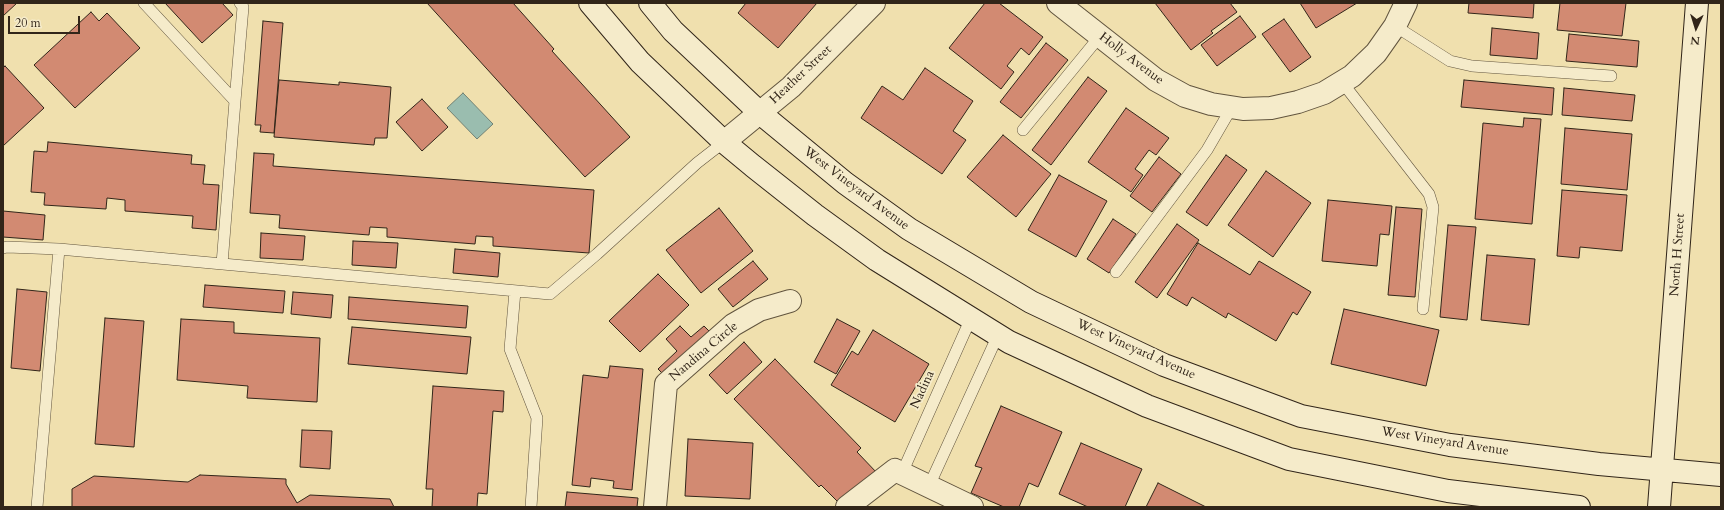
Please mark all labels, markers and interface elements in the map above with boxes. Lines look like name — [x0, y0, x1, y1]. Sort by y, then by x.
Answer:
scale bar — [10, 8, 82, 34]
north arrow — [1676, 8, 1716, 48]
text: 20 m — [15, 15, 41, 31]
street label: Holly Avenue — [1096, 30, 1166, 88]
text: N — [1690, 33, 1700, 48]
street label: Heather Street — [767, 42, 835, 108]
street label: West Vineyard Avenue — [800, 144, 912, 234]
street label: North H Street — [1667, 213, 1689, 297]
street label: West Vineyard Avenue — [1074, 317, 1198, 383]
street label: Nandina Circle — [667, 319, 741, 385]
street label: Nadina — [908, 368, 938, 412]
street label: West Vineyard Avenue — [1380, 424, 1510, 460]

